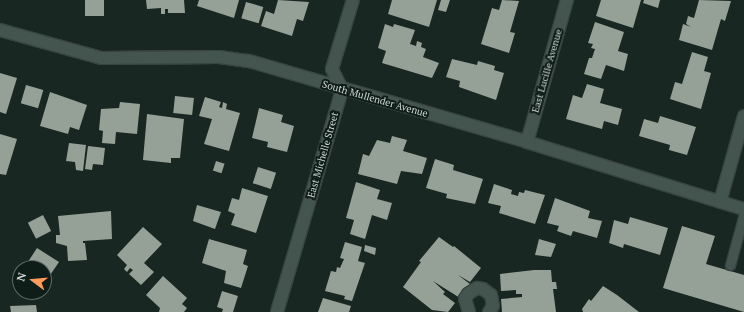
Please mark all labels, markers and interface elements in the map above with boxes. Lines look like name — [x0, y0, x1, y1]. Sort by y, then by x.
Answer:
street label: East Lucille Avenue — [529, 28, 565, 114]
street label: South Mullender Avenue — [321, 78, 429, 120]
street label: East Michelle Street — [305, 111, 341, 199]
north arrow — [12, 260, 52, 300]
text: N — [14, 271, 29, 283]

